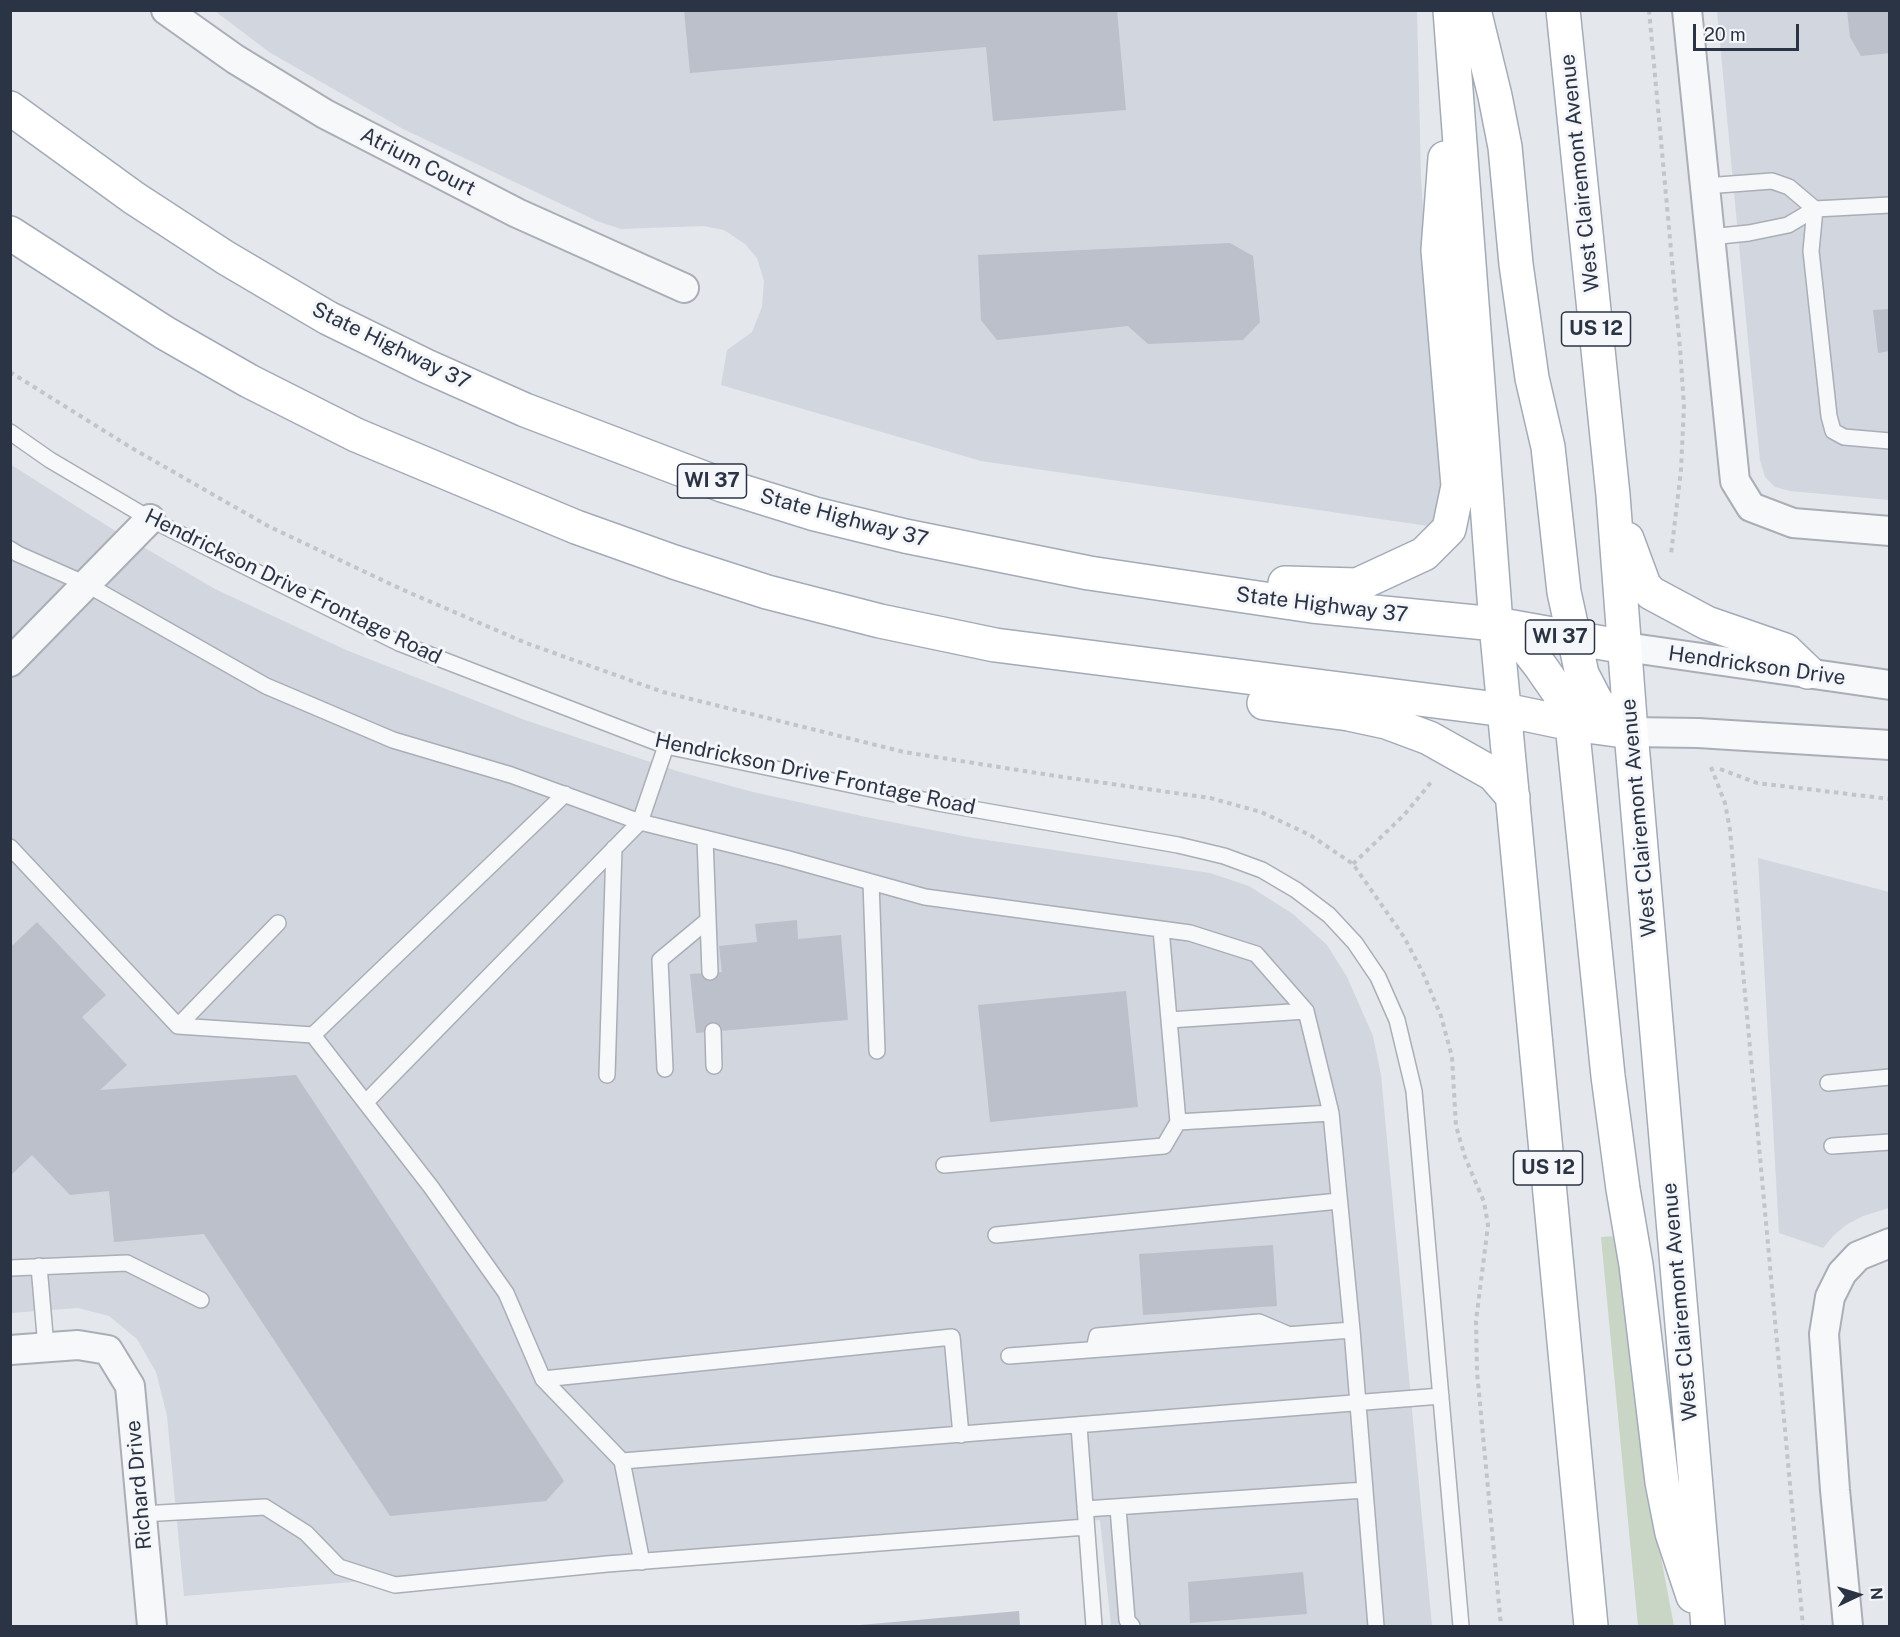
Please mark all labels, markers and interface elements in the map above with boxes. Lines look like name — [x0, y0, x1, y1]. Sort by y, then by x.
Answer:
scale bar — [1696, 12, 1802, 50]
text: 20 m — [1704, 24, 1746, 45]
street label: West Clairemont Avenue — [1555, 53, 1605, 293]
street label: Atrium Court — [356, 122, 480, 202]
street label: State Highway 37 — [308, 297, 474, 395]
road number: US 12 — [1562, 312, 1630, 346]
road number: WI 37 — [678, 464, 746, 498]
street label: State Highway 37 — [757, 483, 931, 553]
street label: Hendrickson Drive Frontage Road — [140, 504, 446, 670]
street label: State Highway 37 — [1235, 582, 1409, 628]
road number: WI 37 — [1526, 620, 1594, 654]
street label: Hendrickson Drive — [1667, 641, 1847, 691]
street label: West Clairemont Avenue — [1616, 698, 1662, 938]
street label: Hendrickson Drive Frontage Road — [652, 728, 978, 820]
road number: US 12 — [1514, 1151, 1582, 1185]
street label: West Clairemont Avenue — [1657, 1182, 1703, 1422]
street label: Richard Drive — [121, 1419, 157, 1551]
north arrow — [1828, 1565, 1888, 1625]
text: N — [1867, 1587, 1886, 1601]

